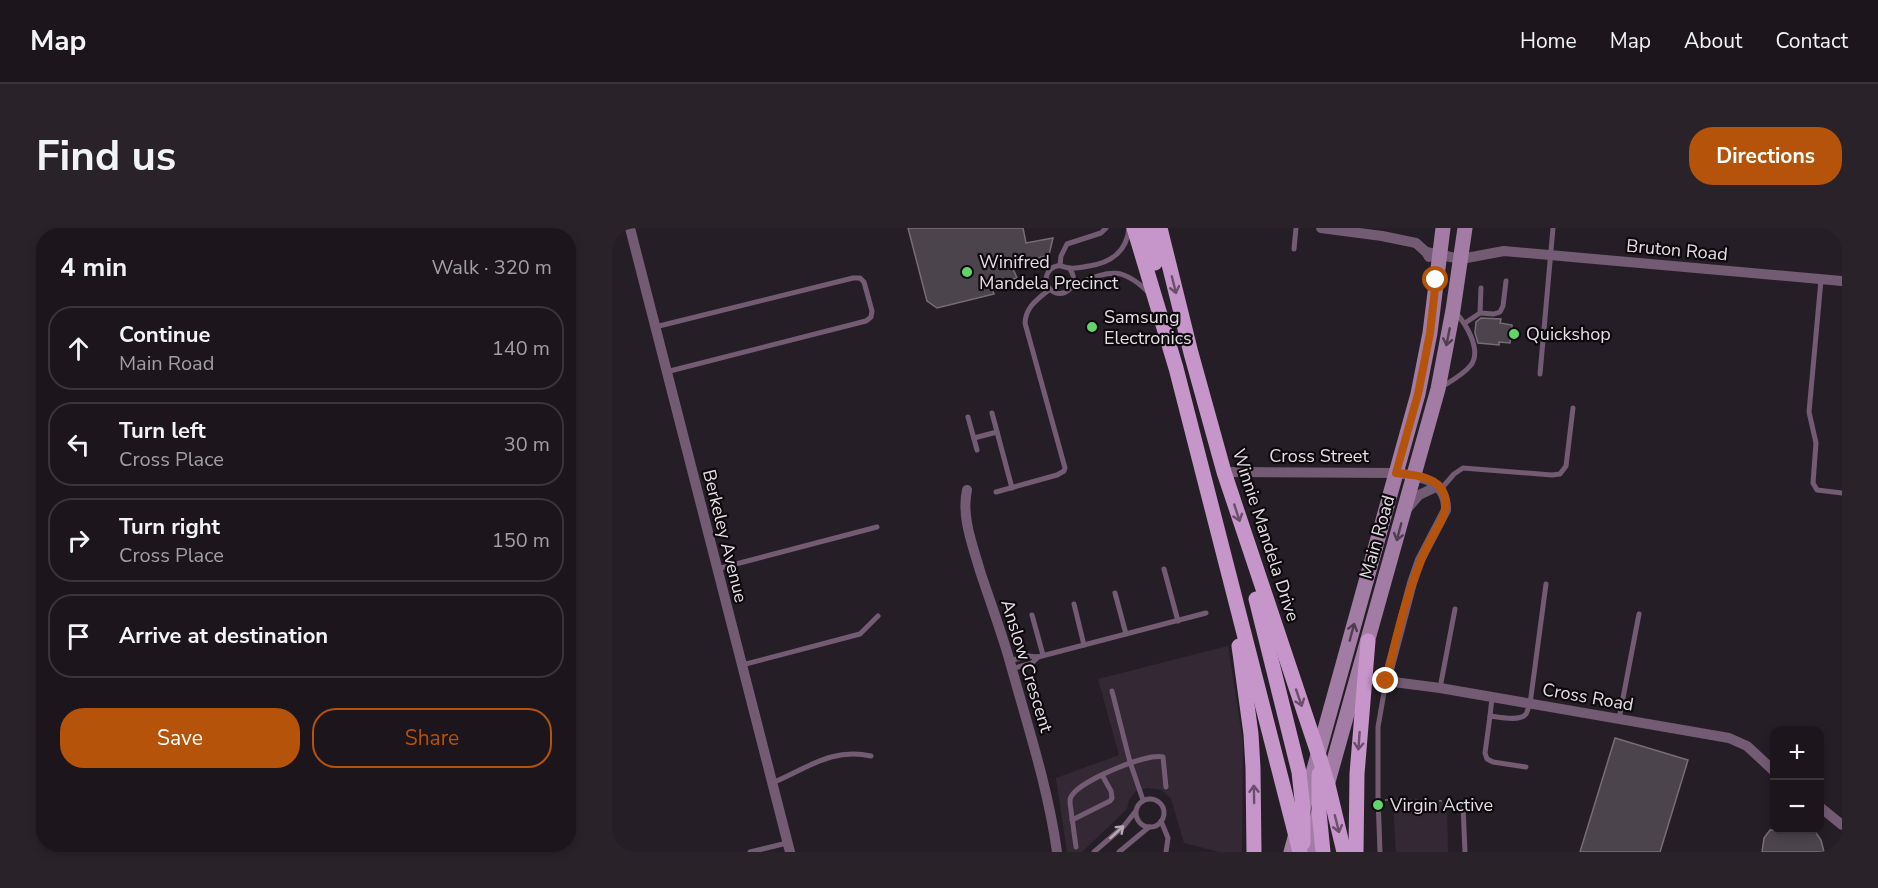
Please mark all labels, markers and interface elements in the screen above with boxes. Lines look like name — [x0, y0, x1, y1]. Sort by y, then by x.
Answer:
text: Map — [30, 22, 86, 60]
text: Home — [1520, 27, 1577, 55]
text: Map — [1610, 27, 1651, 55]
text: About — [1684, 27, 1742, 55]
text: Contact — [1775, 27, 1848, 55]
button: Directions — [1689, 127, 1842, 185]
text: Find us — [36, 128, 176, 185]
street label: Bruton Road — [1625, 234, 1729, 266]
text: 4 min — [60, 250, 127, 285]
place label: Winifred Mandela Precinct — [979, 250, 1119, 295]
text: Walk · 320 m — [432, 254, 552, 281]
marker: Winifred Mandela Precinct — [960, 265, 974, 279]
route start — [1422, 266, 1448, 292]
one-way arrow — [1168, 275, 1180, 294]
place label: Samsung Electronics — [1104, 305, 1192, 350]
text: Continue — [119, 320, 210, 350]
marker: Samsung Electronics — [1085, 320, 1099, 334]
place label: Quickshop — [1526, 322, 1611, 346]
one-way arrow — [1442, 327, 1453, 346]
marker: Quickshop — [1507, 327, 1521, 341]
icon: ahead — [62, 332, 95, 365]
text: 140 m — [492, 335, 550, 362]
text: Main Road — [119, 350, 214, 377]
text: Turn left — [119, 416, 206, 446]
icon: left — [62, 428, 95, 461]
text: 30 m — [504, 431, 550, 458]
street label: Cross Street — [1269, 444, 1369, 468]
text: Cross Place — [119, 446, 224, 473]
street label: Winnie Mandela Drive — [1227, 446, 1305, 624]
street label: Berkeley Avenue — [697, 467, 753, 605]
street label: Main Road — [1354, 492, 1400, 582]
one-way arrow — [1232, 503, 1243, 522]
text: Turn right — [119, 512, 220, 542]
one-way arrow — [1393, 522, 1404, 541]
icon: right — [62, 524, 95, 557]
text: 150 m — [492, 527, 550, 554]
text: Cross Place — [119, 542, 224, 569]
street label: Anslow Crescent — [995, 597, 1059, 736]
icon: arrive — [62, 620, 95, 653]
text: Arrive at destination — [119, 621, 328, 651]
one-way arrow — [1347, 623, 1359, 642]
route end — [1372, 667, 1398, 693]
street label: Cross Road — [1540, 677, 1636, 717]
one-way arrow — [1295, 688, 1306, 707]
button: Save — [60, 708, 300, 768]
button: Share — [312, 708, 552, 768]
map controls — [1770, 726, 1824, 834]
button: + — [1770, 726, 1824, 780]
one-way arrow — [1353, 731, 1364, 751]
button: − — [1770, 780, 1824, 834]
one-way arrow — [1248, 784, 1260, 804]
place label: Virgin Active — [1389, 793, 1493, 817]
marker: Virgin Active — [1371, 798, 1385, 812]
one-way arrow — [1332, 814, 1344, 833]
one-way arrow — [1109, 825, 1124, 839]

